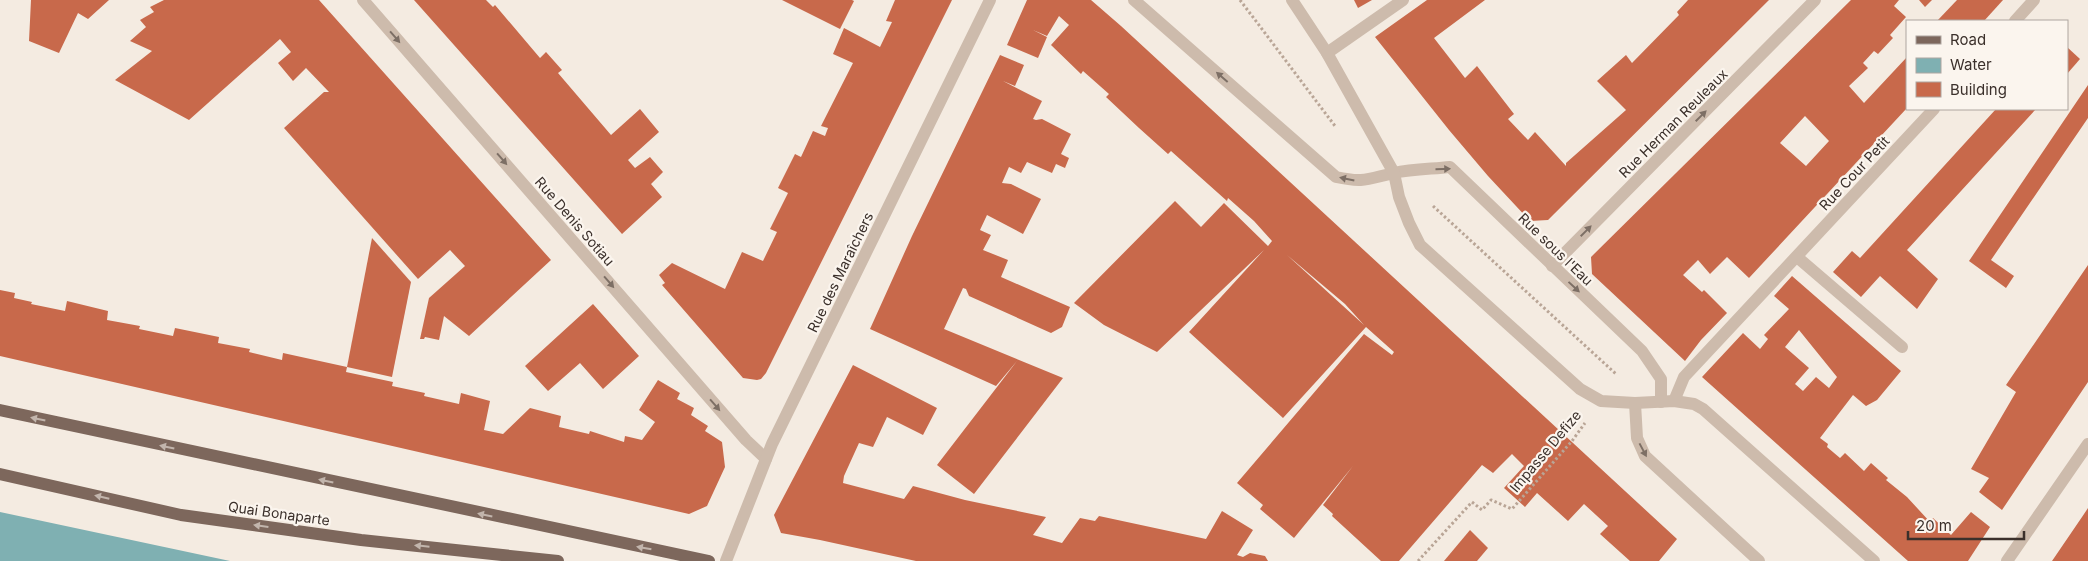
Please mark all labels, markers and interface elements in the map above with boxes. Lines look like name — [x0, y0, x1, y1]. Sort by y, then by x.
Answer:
legend — [1906, 20, 2068, 110]
one-way arrow — [390, 30, 401, 43]
text: Road — [1950, 30, 1986, 49]
text: Water — [1950, 55, 1992, 74]
street label: Rue Herman Reuleaux — [1615, 65, 1731, 181]
one-way arrow — [1216, 72, 1229, 83]
text: Building — [1950, 80, 2007, 99]
one-way arrow — [1694, 110, 1706, 122]
street label: Rue Cour Petit — [1815, 132, 1893, 214]
one-way arrow — [496, 153, 508, 165]
one-way arrow — [1435, 164, 1451, 172]
street label: Rue Denis Sotiau — [532, 173, 618, 269]
one-way arrow — [1339, 175, 1355, 183]
street label: Rue des Maraîchers — [804, 209, 876, 335]
street label: Rue sous l'Eau — [1515, 209, 1597, 289]
one-way arrow — [1580, 226, 1592, 238]
one-way arrow — [603, 275, 614, 288]
one-way arrow — [1568, 281, 1580, 293]
one-way arrow — [709, 398, 721, 410]
street label: Impasse Defize — [1506, 406, 1584, 496]
one-way arrow — [31, 415, 46, 423]
one-way arrow — [159, 443, 175, 451]
one-way arrow — [1639, 443, 1647, 458]
one-way arrow — [317, 476, 333, 484]
one-way arrow — [94, 493, 109, 501]
street label: Quai Bonaparte — [227, 497, 331, 529]
scale bar — [1908, 508, 2024, 540]
one-way arrow — [476, 510, 492, 518]
text: 20 m — [1916, 516, 1952, 535]
one-way arrow — [253, 522, 269, 530]
one-way arrow — [414, 542, 430, 550]
one-way arrow — [635, 544, 651, 552]

